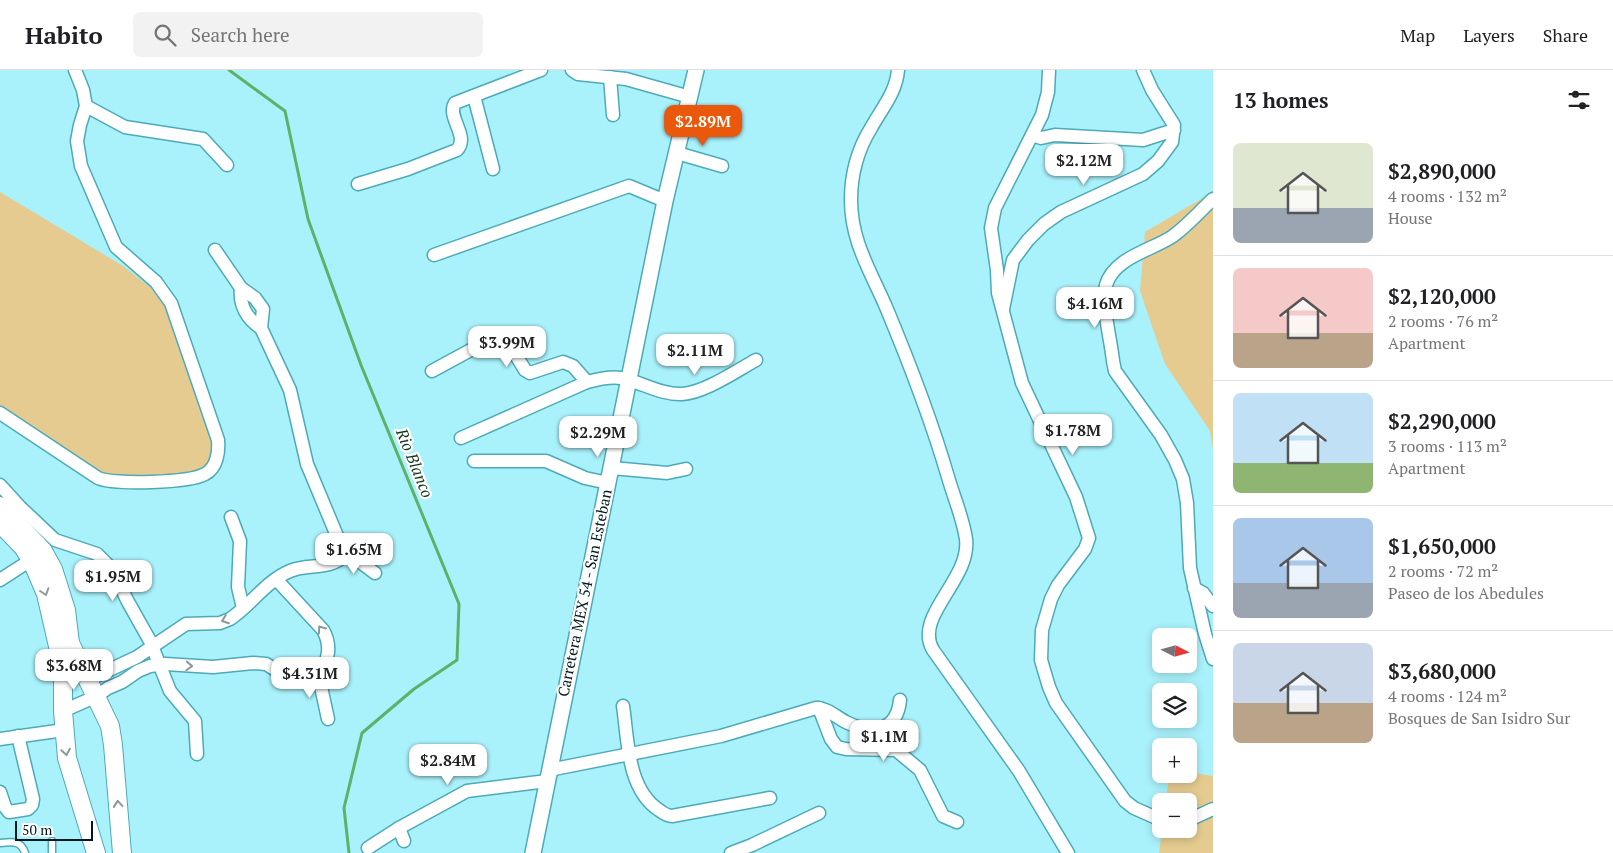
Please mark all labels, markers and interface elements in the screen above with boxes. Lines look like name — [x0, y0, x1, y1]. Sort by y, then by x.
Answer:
search box — [133, 12, 483, 57]
text: Habito — [25, 19, 103, 51]
icon: search — [151, 21, 179, 49]
text: Search here — [191, 22, 290, 47]
text: Map — [1400, 23, 1435, 47]
text: Layers — [1463, 23, 1515, 47]
text: Share — [1543, 23, 1588, 47]
text: 13 homes — [1233, 86, 1329, 114]
icon: filters — [1565, 86, 1593, 114]
pin: $2.89M — [662, 104, 744, 147]
text: $2.89M — [675, 110, 731, 132]
pin: $2.12M — [1043, 144, 1125, 186]
text: $2.12M — [1056, 149, 1112, 171]
text: $2,890,000 — [1388, 157, 1496, 185]
icon: home — [1273, 163, 1333, 223]
text: 4 rooms · 132 m² — [1388, 185, 1507, 207]
text: House — [1388, 207, 1433, 229]
text: $2,120,000 — [1388, 282, 1496, 310]
pin: $4.16M — [1054, 286, 1136, 329]
icon: home — [1273, 288, 1333, 348]
text: $4.16M — [1067, 292, 1123, 314]
text: 2 rooms · 76 m² — [1388, 310, 1498, 332]
pin: $3.99M — [466, 326, 548, 368]
text: $3.99M — [479, 331, 535, 353]
text: Apartment — [1388, 332, 1465, 354]
pin: $2.11M — [654, 334, 736, 376]
text: $2.11M — [667, 339, 723, 361]
text: $2,290,000 — [1388, 407, 1496, 435]
icon: home — [1273, 413, 1333, 473]
pin: $1.78M — [1032, 414, 1114, 456]
pin: $2.29M — [557, 416, 639, 458]
text: $1.78M — [1045, 419, 1101, 441]
text: $2.29M — [570, 421, 626, 443]
water label: Rio Blanco — [391, 424, 439, 501]
text: 3 rooms · 113 m² — [1388, 435, 1507, 457]
text: Apartment — [1388, 457, 1465, 479]
street label: Carretera MEX 54 - San Esteban — [552, 487, 616, 698]
pin: $1.65M — [313, 532, 395, 575]
text: $1,650,000 — [1388, 532, 1496, 560]
text: $1.65M — [326, 538, 382, 560]
icon: home — [1273, 538, 1333, 598]
pin: $1.95M — [72, 560, 154, 602]
text: 2 rooms · 72 m² — [1388, 560, 1498, 582]
text: $1.95M — [85, 565, 141, 587]
text: Paseo de los Abedules — [1388, 582, 1544, 604]
one-way arrow — [39, 587, 49, 595]
one-way arrow — [221, 614, 230, 624]
one-way arrow — [318, 625, 327, 635]
north arrow — [1152, 628, 1198, 672]
map controls — [1152, 628, 1197, 838]
pin: $3.68M — [33, 648, 115, 691]
text: $3.68M — [46, 654, 102, 676]
pin: $4.31M — [269, 656, 351, 699]
text: $3,680,000 — [1388, 657, 1496, 685]
one-way arrow — [185, 661, 193, 672]
text: $4.31M — [282, 662, 338, 684]
icon: home — [1273, 663, 1333, 723]
button: layers — [1152, 683, 1197, 728]
text: 4 rooms · 124 m² — [1388, 685, 1507, 707]
text: Bosques de San Isidro Sur — [1388, 707, 1570, 729]
pin: $1.1M — [849, 720, 919, 762]
text: $1.1M — [861, 725, 907, 747]
button: + — [1152, 738, 1197, 783]
pin: $2.84M — [407, 744, 489, 786]
one-way arrow — [61, 748, 71, 756]
text: $2.84M — [420, 749, 476, 771]
button: − — [1152, 793, 1197, 838]
one-way arrow — [113, 800, 124, 808]
scale bar — [15, 818, 92, 841]
text: 50 m — [22, 820, 52, 839]

